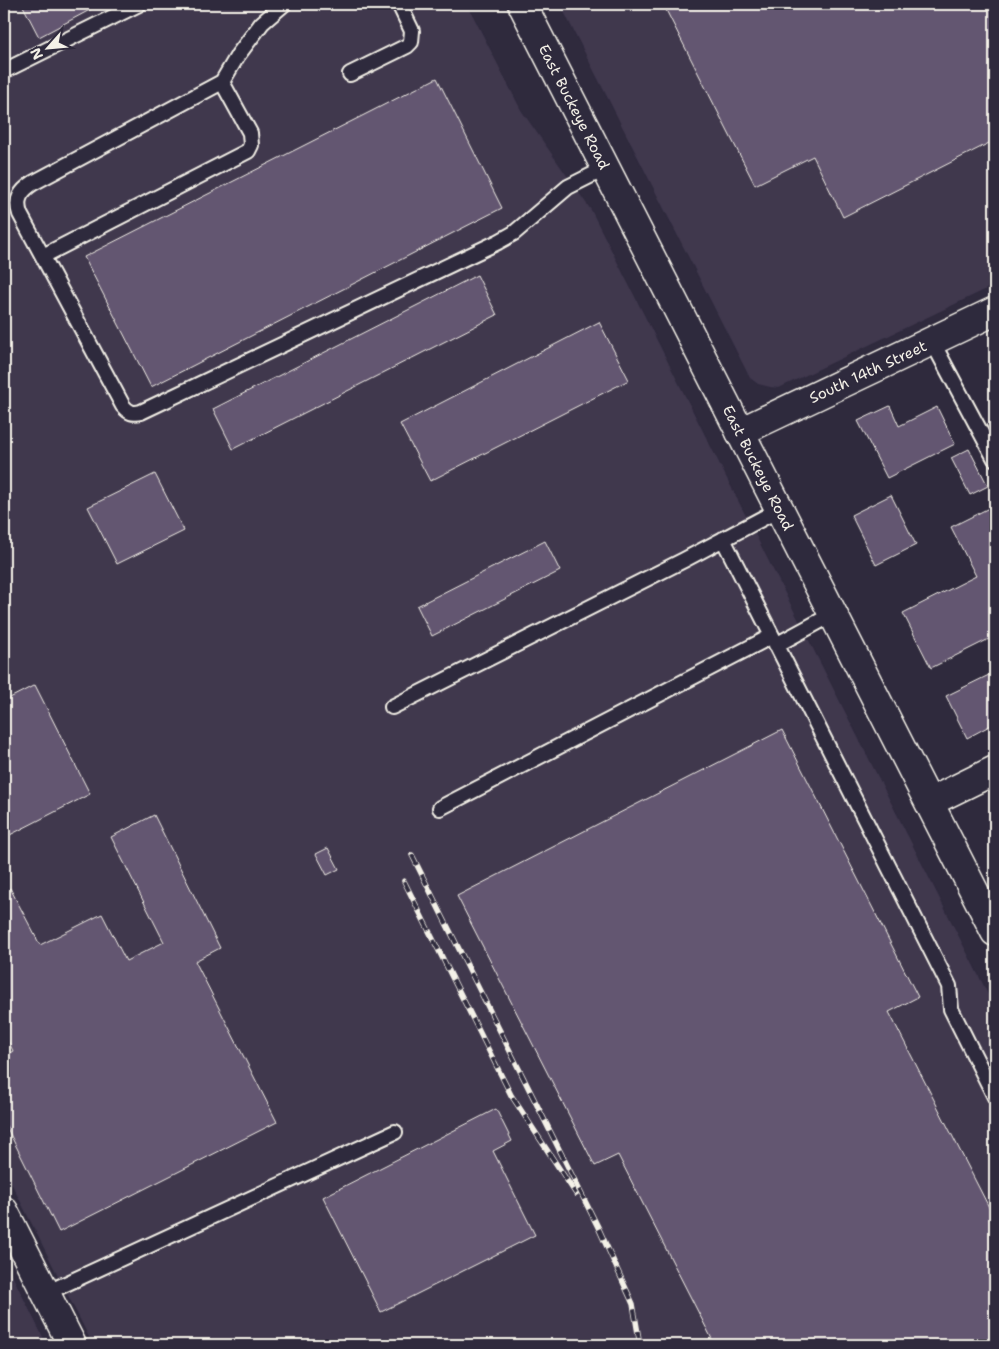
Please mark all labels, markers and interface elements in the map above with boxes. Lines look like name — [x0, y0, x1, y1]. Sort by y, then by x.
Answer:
north arrow — [22, 22, 72, 72]
street label: East Buckeye Road — [534, 41, 614, 173]
text: N — [26, 45, 47, 63]
street label: South 14th Street — [806, 336, 930, 408]
street label: East Buckeye Road — [718, 402, 798, 534]

